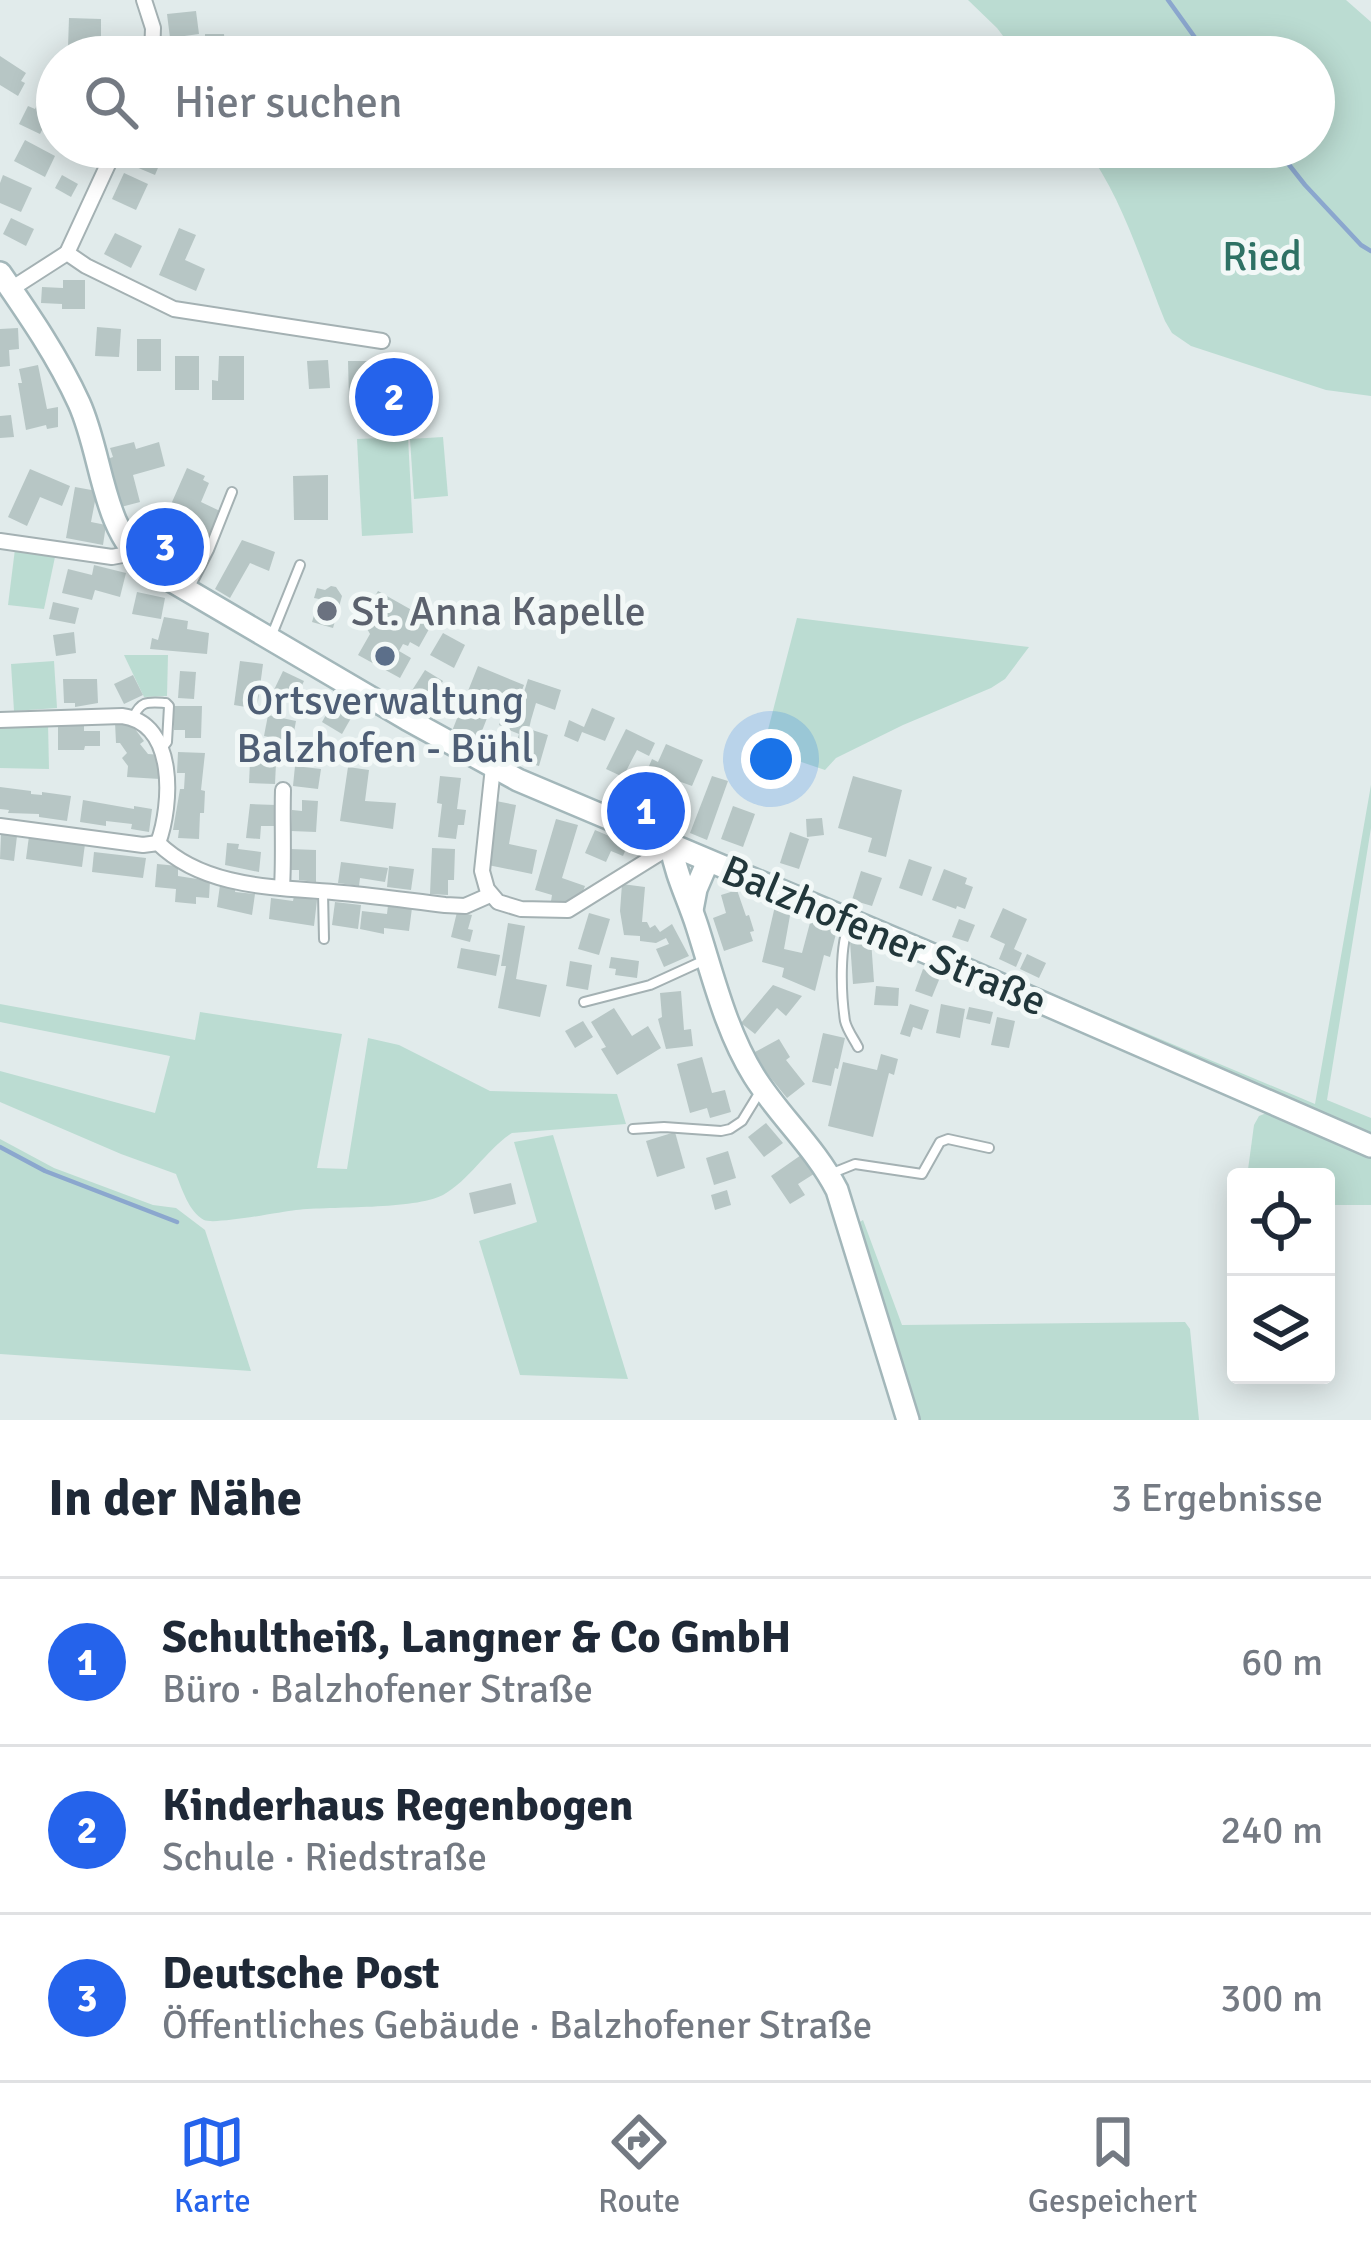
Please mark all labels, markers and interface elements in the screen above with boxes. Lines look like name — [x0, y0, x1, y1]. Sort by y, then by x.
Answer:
search box — [36, 36, 1335, 168]
icon: search — [78, 69, 144, 135]
text: Hier suchen — [174, 75, 403, 130]
park label: Ried — [1222, 231, 1302, 282]
pin: 2 — [355, 352, 433, 442]
pin: 3 — [126, 502, 204, 592]
place label: St. Anna Kapelle — [351, 586, 646, 637]
marker: St. Anna Kapelle — [314, 598, 340, 624]
marker: Ortsverwaltung Balzhofen - Bühl — [372, 643, 398, 669]
place label: Ortsverwaltung Balzhofen - Bühl — [236, 675, 534, 774]
your location — [741, 729, 801, 789]
pin: 1 — [607, 766, 685, 856]
street label: Balzhofener Straße — [714, 845, 1054, 1027]
map controls — [1227, 1168, 1335, 1384]
button: locate — [1227, 1168, 1335, 1276]
button: layers — [1227, 1276, 1335, 1384]
text: In der Nähe — [48, 1467, 302, 1530]
text: 3 Ergebnisse — [1111, 1474, 1323, 1522]
text: Schultheiß, Langner & Co GmbH — [162, 1610, 791, 1665]
text: 1 — [76, 1638, 98, 1686]
text: 60 m — [1241, 1638, 1323, 1686]
text: Büro · Balzhofener Straße — [162, 1665, 593, 1713]
text: Kinderhaus Regenbogen — [162, 1778, 634, 1833]
text: 2 — [76, 1806, 98, 1854]
text: 240 m — [1220, 1806, 1323, 1854]
text: Schule · Riedstraße — [162, 1833, 487, 1881]
text: Deutsche Post — [162, 1946, 440, 2001]
text: 3 — [76, 1974, 98, 2022]
text: 300 m — [1220, 1974, 1323, 2022]
text: Öffentliches Gebäude · Balzhofener Straße — [162, 2001, 872, 2049]
tab: Karte — [174, 2109, 251, 2222]
tab: Route — [598, 2109, 680, 2222]
tab: Gespeichert — [1028, 2109, 1197, 2222]

